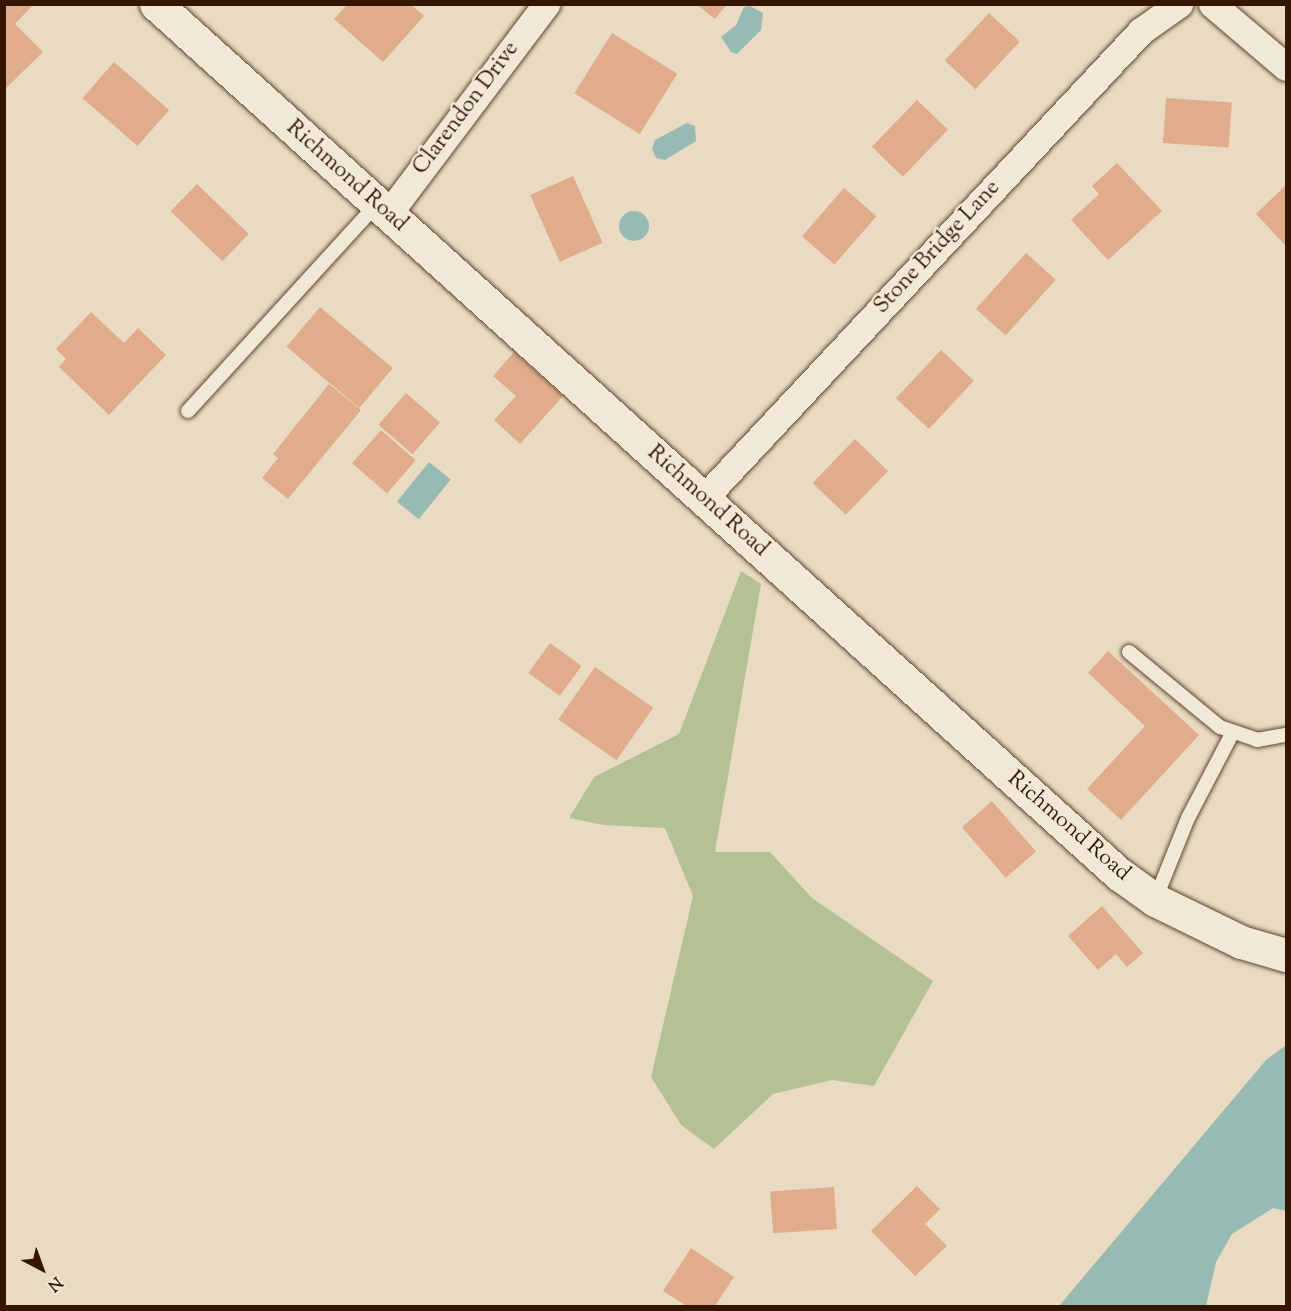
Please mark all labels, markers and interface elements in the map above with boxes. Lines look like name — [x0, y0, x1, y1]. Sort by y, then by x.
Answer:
street label: Clarendon Drive — [408, 37, 526, 181]
street label: Richmond Road — [280, 116, 412, 238]
street label: Stone Bridge Lane — [869, 176, 1007, 320]
street label: Richmond Road — [641, 441, 773, 563]
street label: Richmond Road — [1001, 767, 1135, 887]
north arrow — [12, 1239, 72, 1299]
text: N — [42, 1270, 67, 1296]

